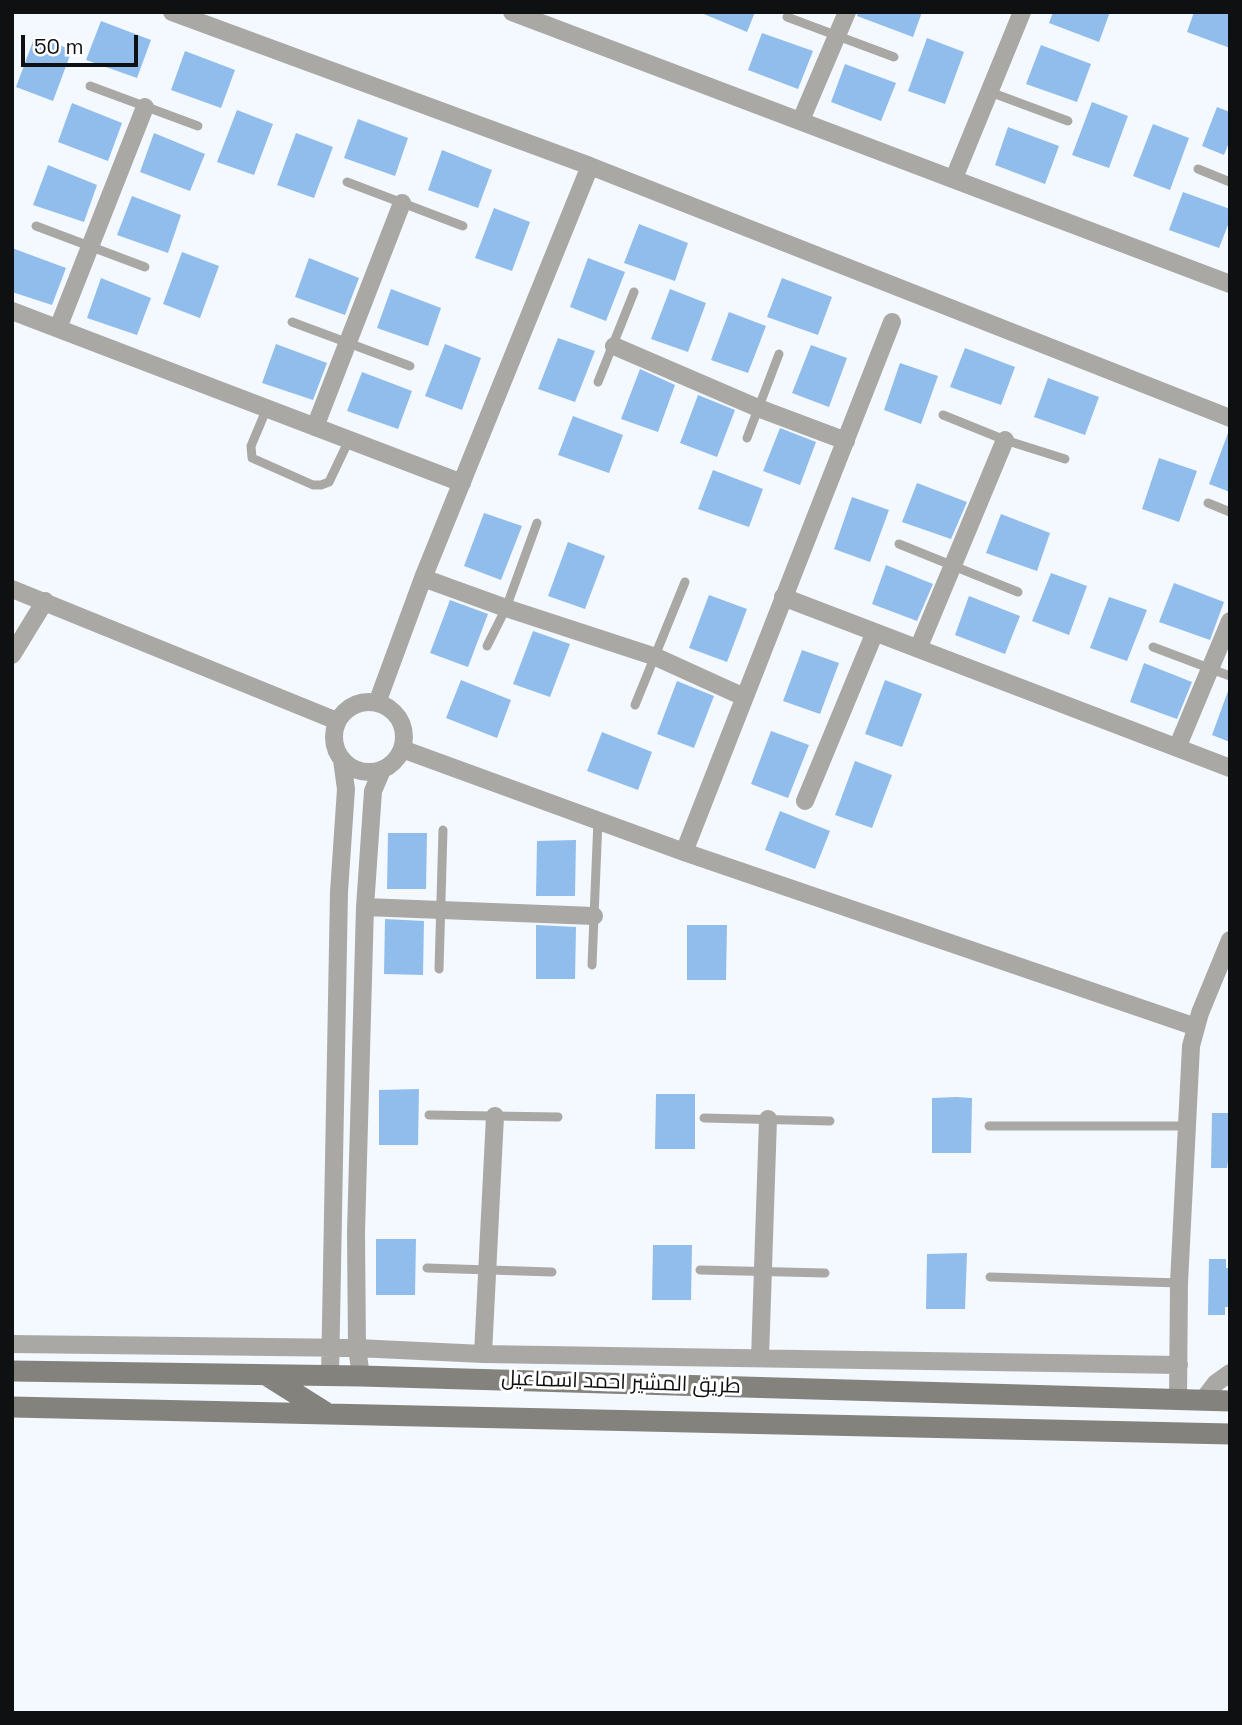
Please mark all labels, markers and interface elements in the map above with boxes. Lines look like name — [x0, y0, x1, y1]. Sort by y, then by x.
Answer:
scale bar — [24, 21, 142, 65]
text: 50 m — [34, 33, 84, 60]
street label: طريق المشير احمد اسماعيل — [501, 1366, 741, 1400]

